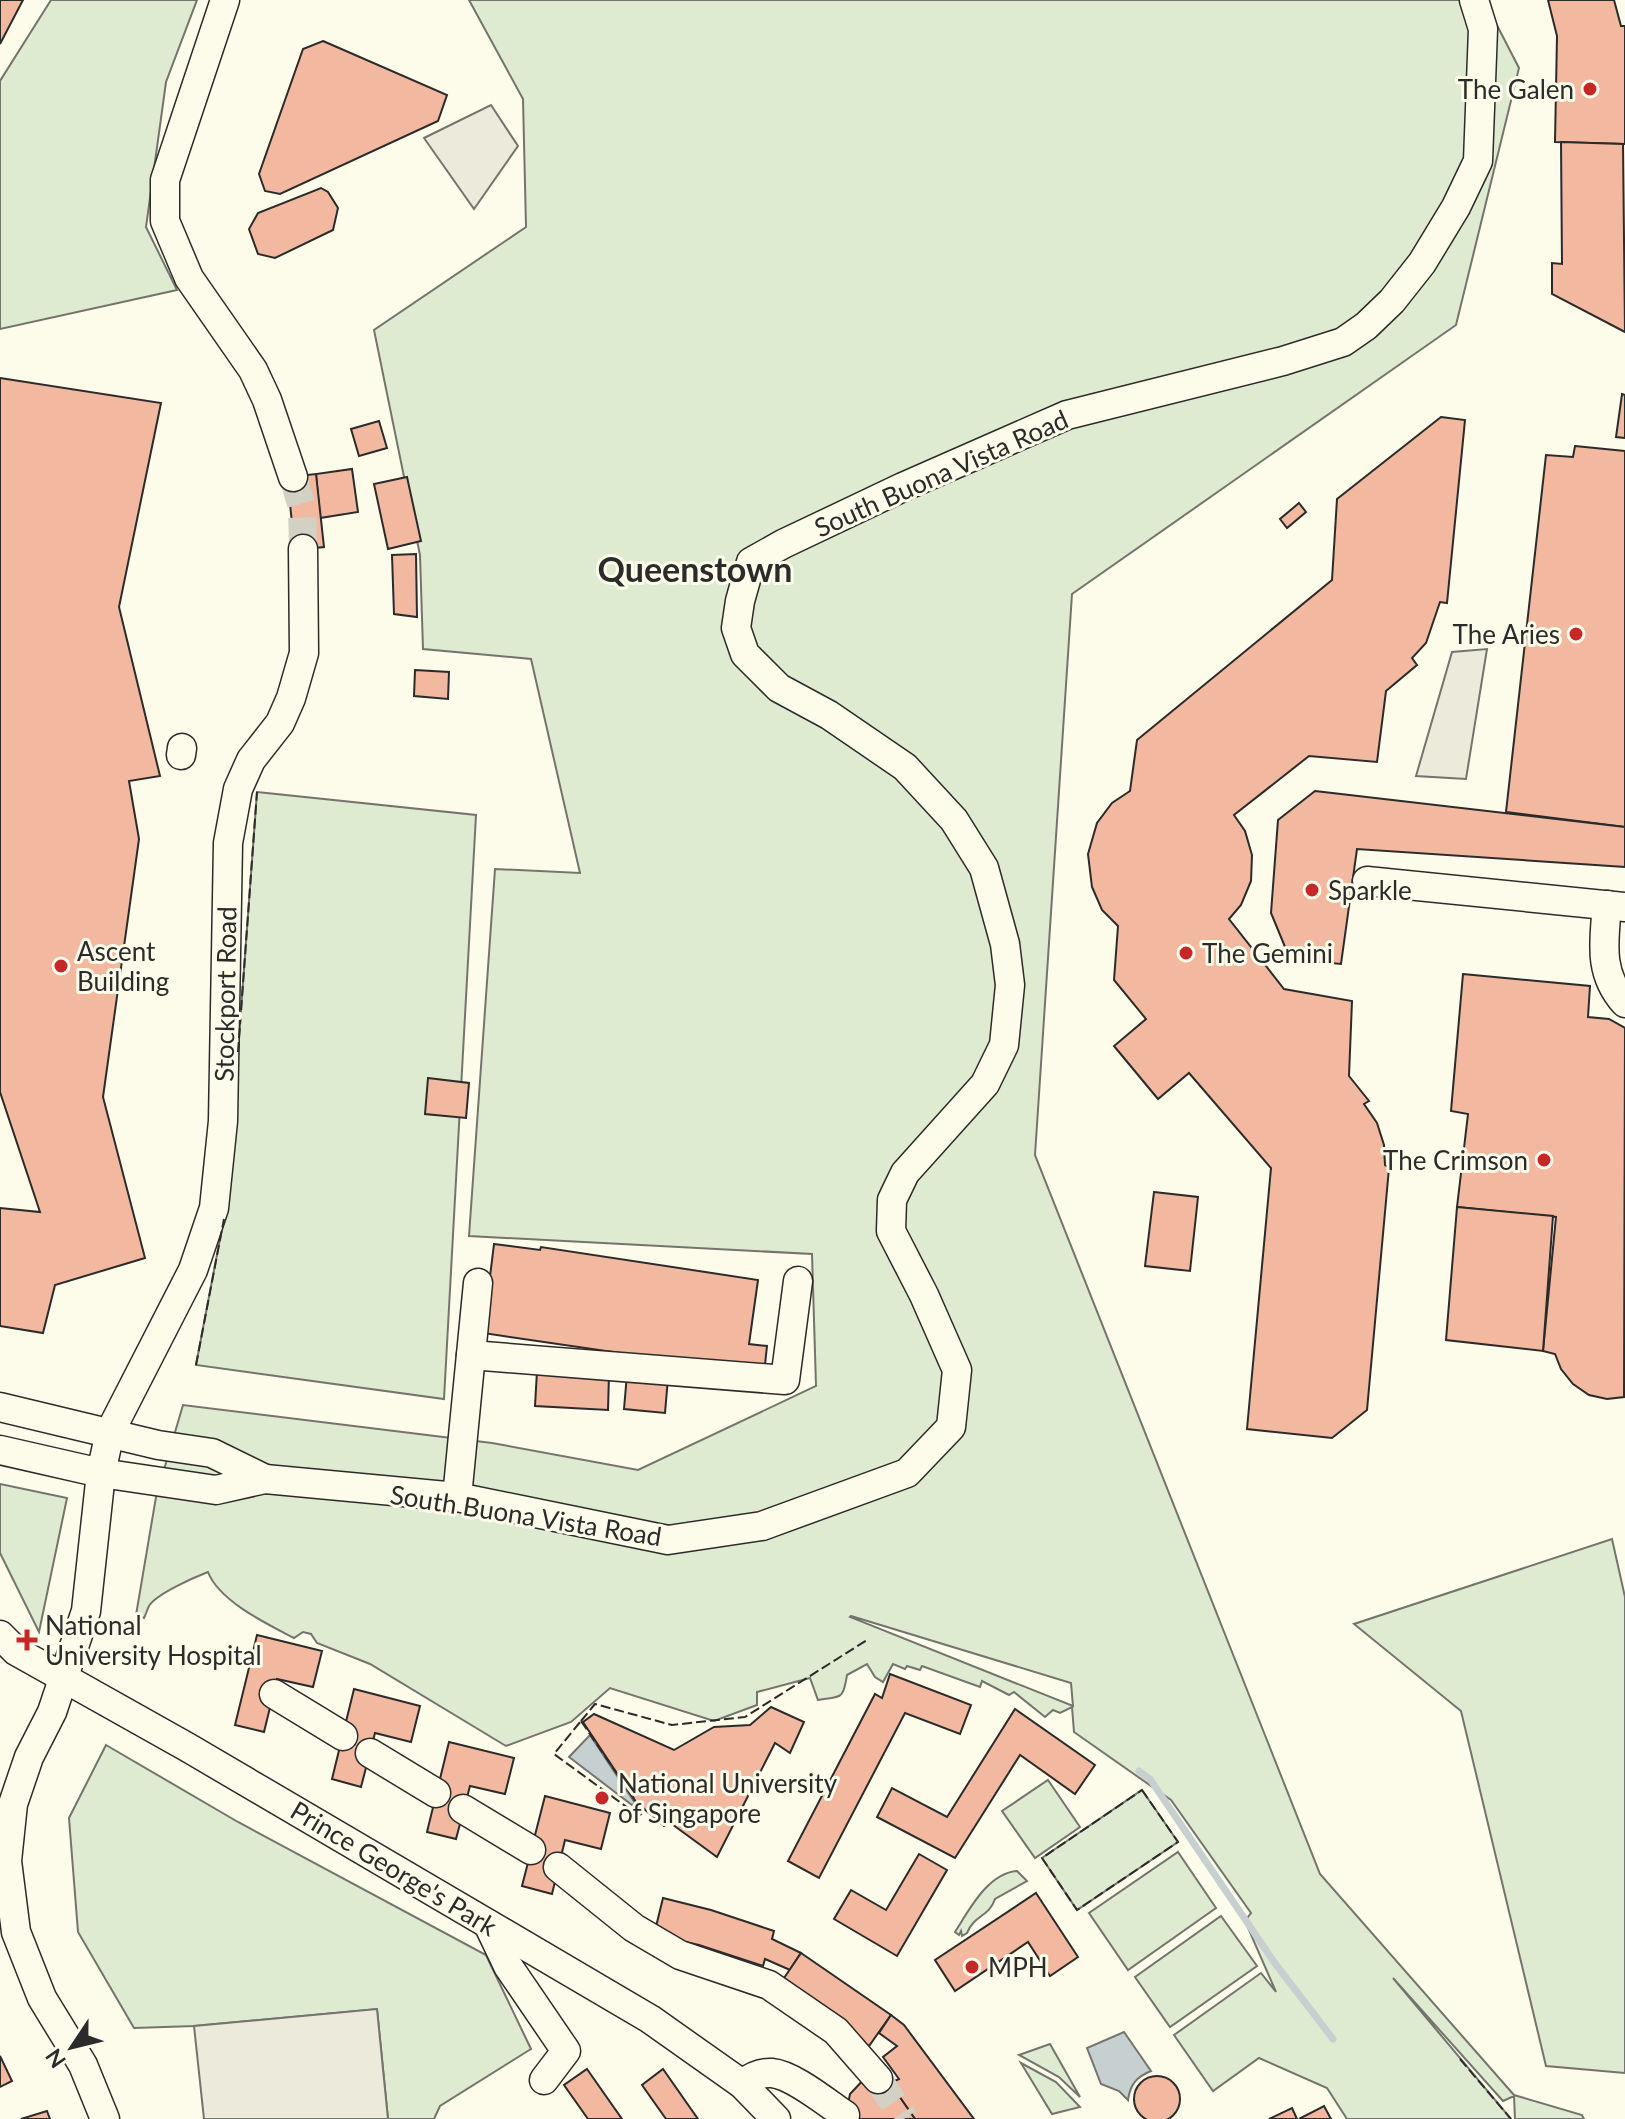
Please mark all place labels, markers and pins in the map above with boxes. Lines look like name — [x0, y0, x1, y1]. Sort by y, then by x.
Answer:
place label: The Galen — [1458, 73, 1574, 105]
marker: The Galen — [1581, 80, 1599, 98]
place label: The Aries — [1453, 618, 1560, 650]
marker: The Aries — [1567, 625, 1585, 643]
place label: Sparkle — [1328, 874, 1412, 906]
marker: Sparkle — [1303, 881, 1321, 899]
place label: Ascent Building — [77, 935, 169, 997]
place label: The Gemini — [1202, 937, 1333, 969]
marker: The Gemini — [1177, 944, 1195, 962]
marker: Ascent Building — [52, 957, 70, 975]
place label: The Crimson — [1383, 1144, 1528, 1176]
marker: The Crimson — [1535, 1151, 1553, 1169]
place label: National University Hospital — [45, 1609, 262, 1671]
marker: National University Hospital — [16, 1629, 38, 1651]
place label: National University of Singapore — [618, 1767, 838, 1829]
marker: National University of Singapore — [593, 1789, 611, 1807]
place label: MPH — [988, 1951, 1048, 1983]
marker: MPH — [963, 1958, 981, 1976]

